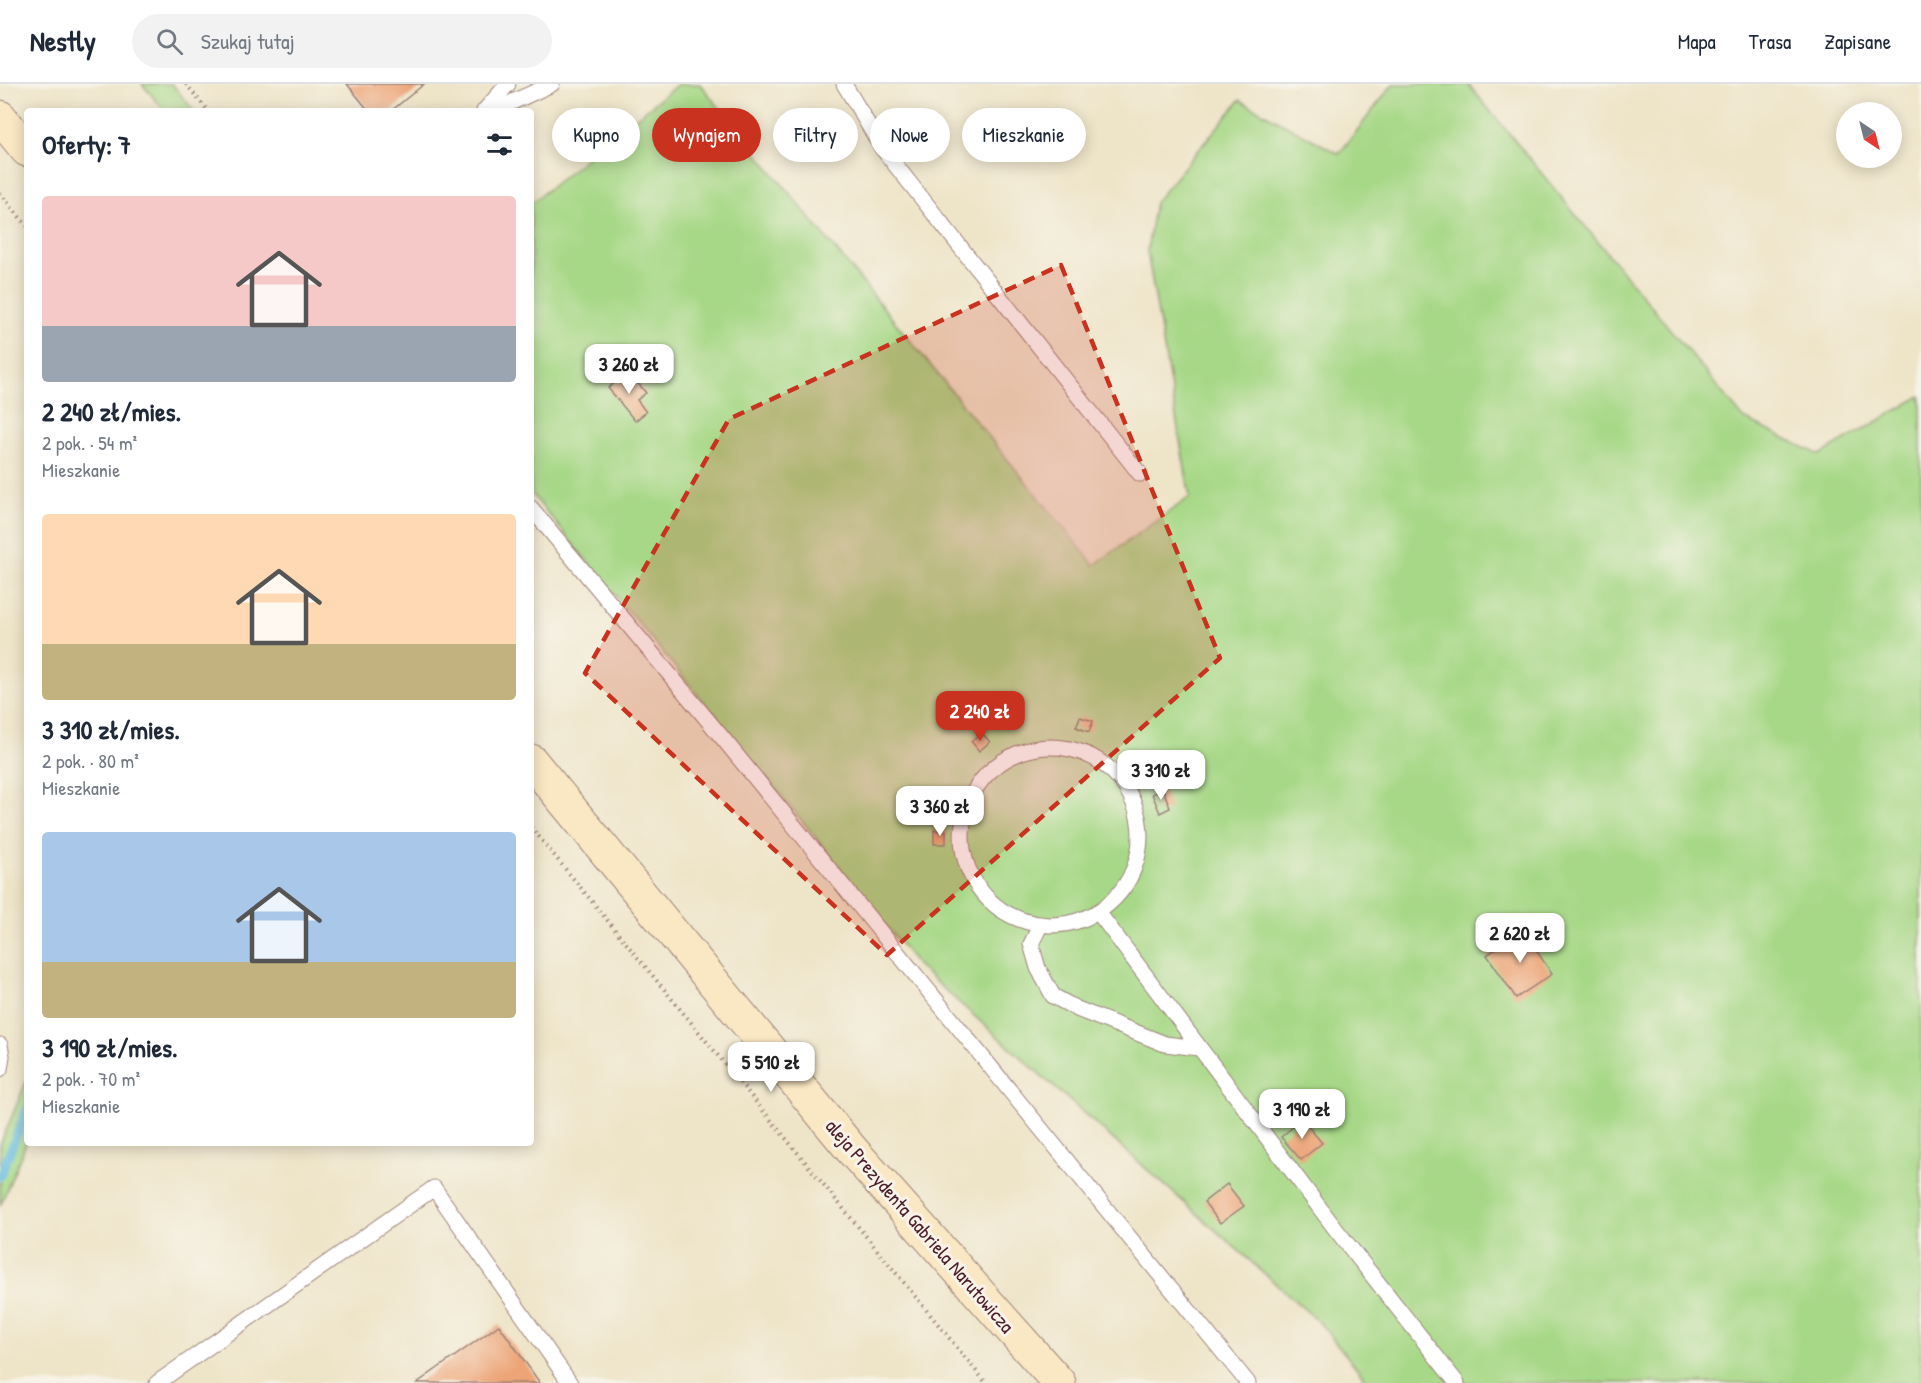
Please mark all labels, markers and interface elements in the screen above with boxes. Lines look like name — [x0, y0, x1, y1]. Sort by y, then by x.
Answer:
search box — [132, 14, 552, 68]
text: Nestly — [30, 22, 96, 60]
icon: search — [153, 25, 186, 58]
text: Szukaj tutaj — [201, 26, 295, 56]
text: Mapa — [1678, 27, 1716, 56]
text: Trasa — [1749, 27, 1791, 56]
text: Zapisane — [1824, 27, 1891, 56]
north arrow — [1836, 102, 1902, 168]
map controls — [1836, 102, 1902, 168]
chip: Kupno — [552, 108, 640, 162]
chip: Wynajem — [652, 108, 761, 162]
chip: Filtry — [773, 108, 858, 162]
chip: Nowe — [870, 108, 950, 162]
chip: Mieszkanie — [962, 108, 1086, 162]
text: Oferty: 7 — [42, 127, 131, 162]
icon: filters — [483, 128, 516, 161]
icon: home — [225, 235, 333, 343]
pin: 3 260 zł — [567, 344, 691, 395]
text: 3 260 zł — [599, 350, 659, 377]
text: 2 240 zł/mies. — [42, 394, 181, 429]
text: 2 pok. · 54 m² — [42, 429, 137, 456]
text: Mieszkanie — [42, 456, 120, 483]
icon: home — [225, 553, 333, 661]
pin: 2 240 zł — [918, 691, 1042, 742]
text: 2 240 zł — [950, 697, 1010, 724]
text: 3 310 zł/mies. — [42, 712, 180, 747]
text: 2 pok. · 80 m² — [42, 747, 139, 774]
pin: 3 310 zł — [1099, 750, 1223, 801]
text: 3 310 zł — [1131, 756, 1191, 783]
text: Mieszkanie — [42, 774, 120, 801]
pin: 3 360 zł — [878, 786, 1002, 837]
text: 3 360 zł — [910, 792, 970, 819]
icon: home — [225, 871, 333, 979]
pin: 2 620 zł — [1458, 913, 1582, 964]
text: 2 620 zł — [1489, 919, 1551, 946]
text: 3 190 zł/mies. — [42, 1030, 178, 1065]
pin: 5 510 zł — [709, 1042, 833, 1093]
text: 5 510 zł — [742, 1048, 800, 1075]
text: 2 pok. · 70 m² — [42, 1065, 140, 1092]
pin: 3 190 zł — [1240, 1089, 1364, 1140]
text: Mieszkanie — [42, 1092, 120, 1119]
text: 3 190 zł — [1273, 1095, 1331, 1122]
street label: aleja Prezydenta Gabriela Narutowicza — [820, 1113, 1021, 1339]

